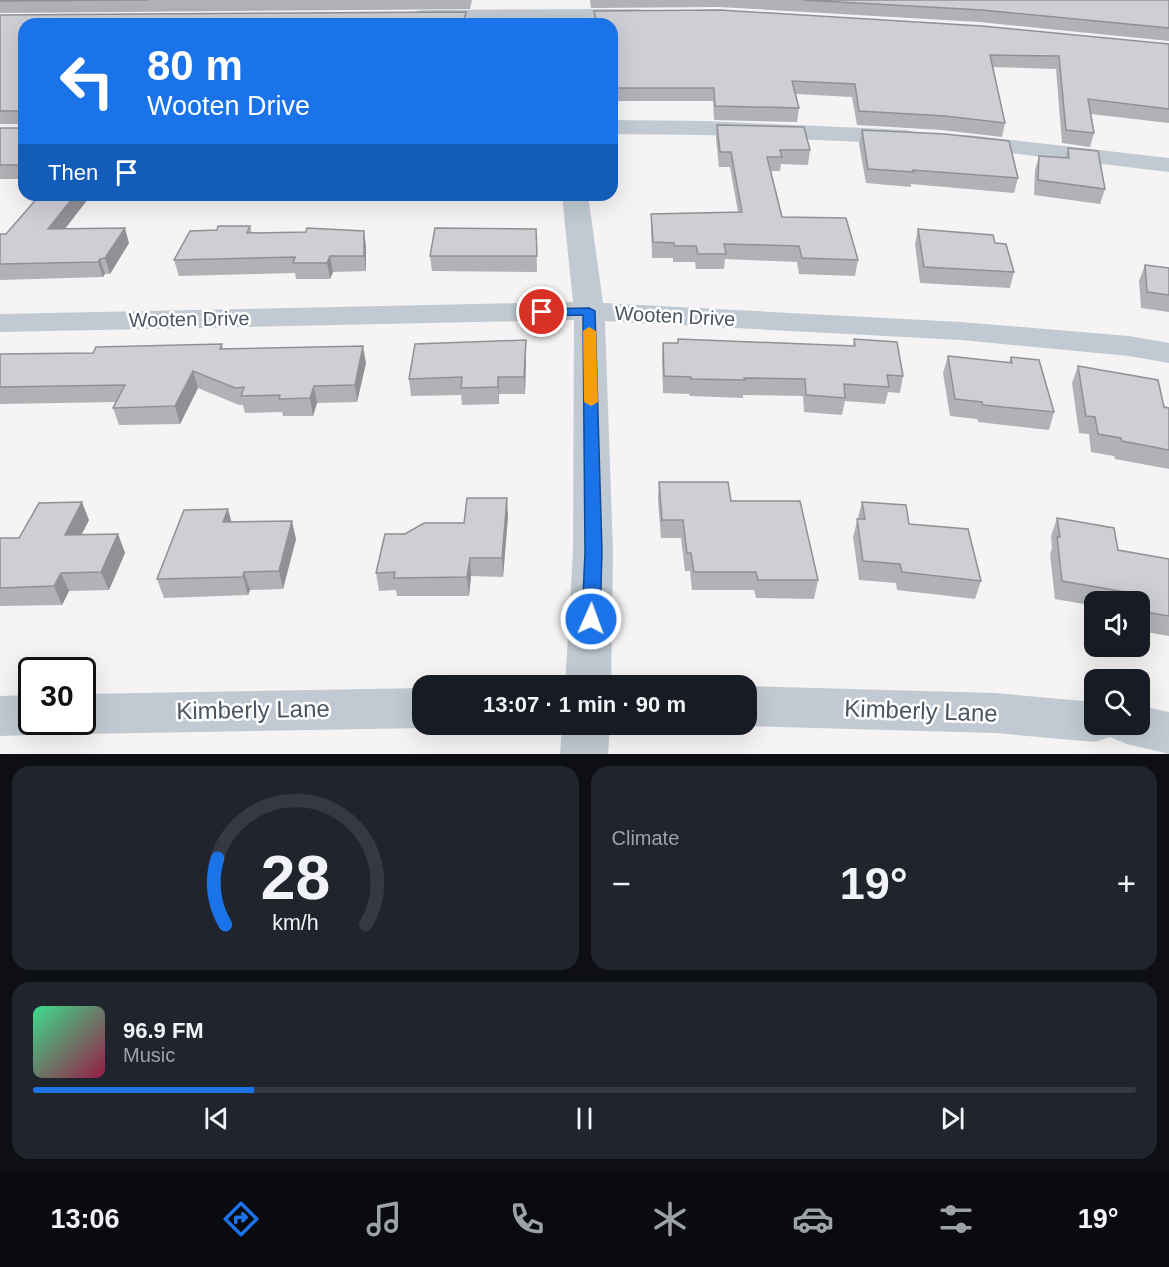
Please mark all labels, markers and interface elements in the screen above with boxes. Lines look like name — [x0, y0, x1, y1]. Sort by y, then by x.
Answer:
icon: left — [48, 42, 126, 120]
text: 80 m — [147, 42, 243, 89]
text: Wooten Drive — [147, 91, 310, 121]
icon: arrive — [110, 156, 143, 189]
text: Then — [48, 160, 98, 185]
pin — [516, 286, 567, 337]
icon: arrive — [525, 295, 558, 328]
street label: Wooten Drive — [614, 302, 736, 330]
street label: Wooten Drive — [128, 307, 250, 331]
position arrow — [559, 587, 623, 651]
map controls — [1084, 591, 1150, 735]
button: sound — [1084, 591, 1150, 657]
speed limit sign: 30 — [18, 657, 96, 735]
button: search — [1084, 669, 1150, 735]
text: 13:07 · 1 min · 90 m — [483, 692, 686, 717]
street label: Kimberly Lane — [844, 694, 998, 727]
street label: Kimberly Lane — [176, 695, 330, 724]
text: Climate — [612, 827, 679, 849]
text: 28 — [261, 843, 330, 912]
text: 19° — [840, 858, 908, 909]
text: − — [612, 865, 631, 902]
text: + — [1117, 865, 1136, 902]
text: km/h — [272, 911, 318, 935]
text: 96.9 FM — [123, 1018, 204, 1043]
text: Music — [123, 1044, 175, 1066]
icon: previous — [200, 1102, 233, 1135]
icon: pause — [568, 1102, 601, 1135]
icon: next — [936, 1102, 969, 1135]
icon: directions — [220, 1198, 262, 1240]
icon: music — [363, 1198, 405, 1240]
icon: phone — [506, 1198, 548, 1240]
icon: climate — [649, 1198, 691, 1240]
icon: car — [792, 1198, 834, 1240]
icon: filters — [935, 1198, 977, 1240]
text: 13:06 — [50, 1204, 120, 1234]
text: 19° — [1078, 1204, 1118, 1234]

